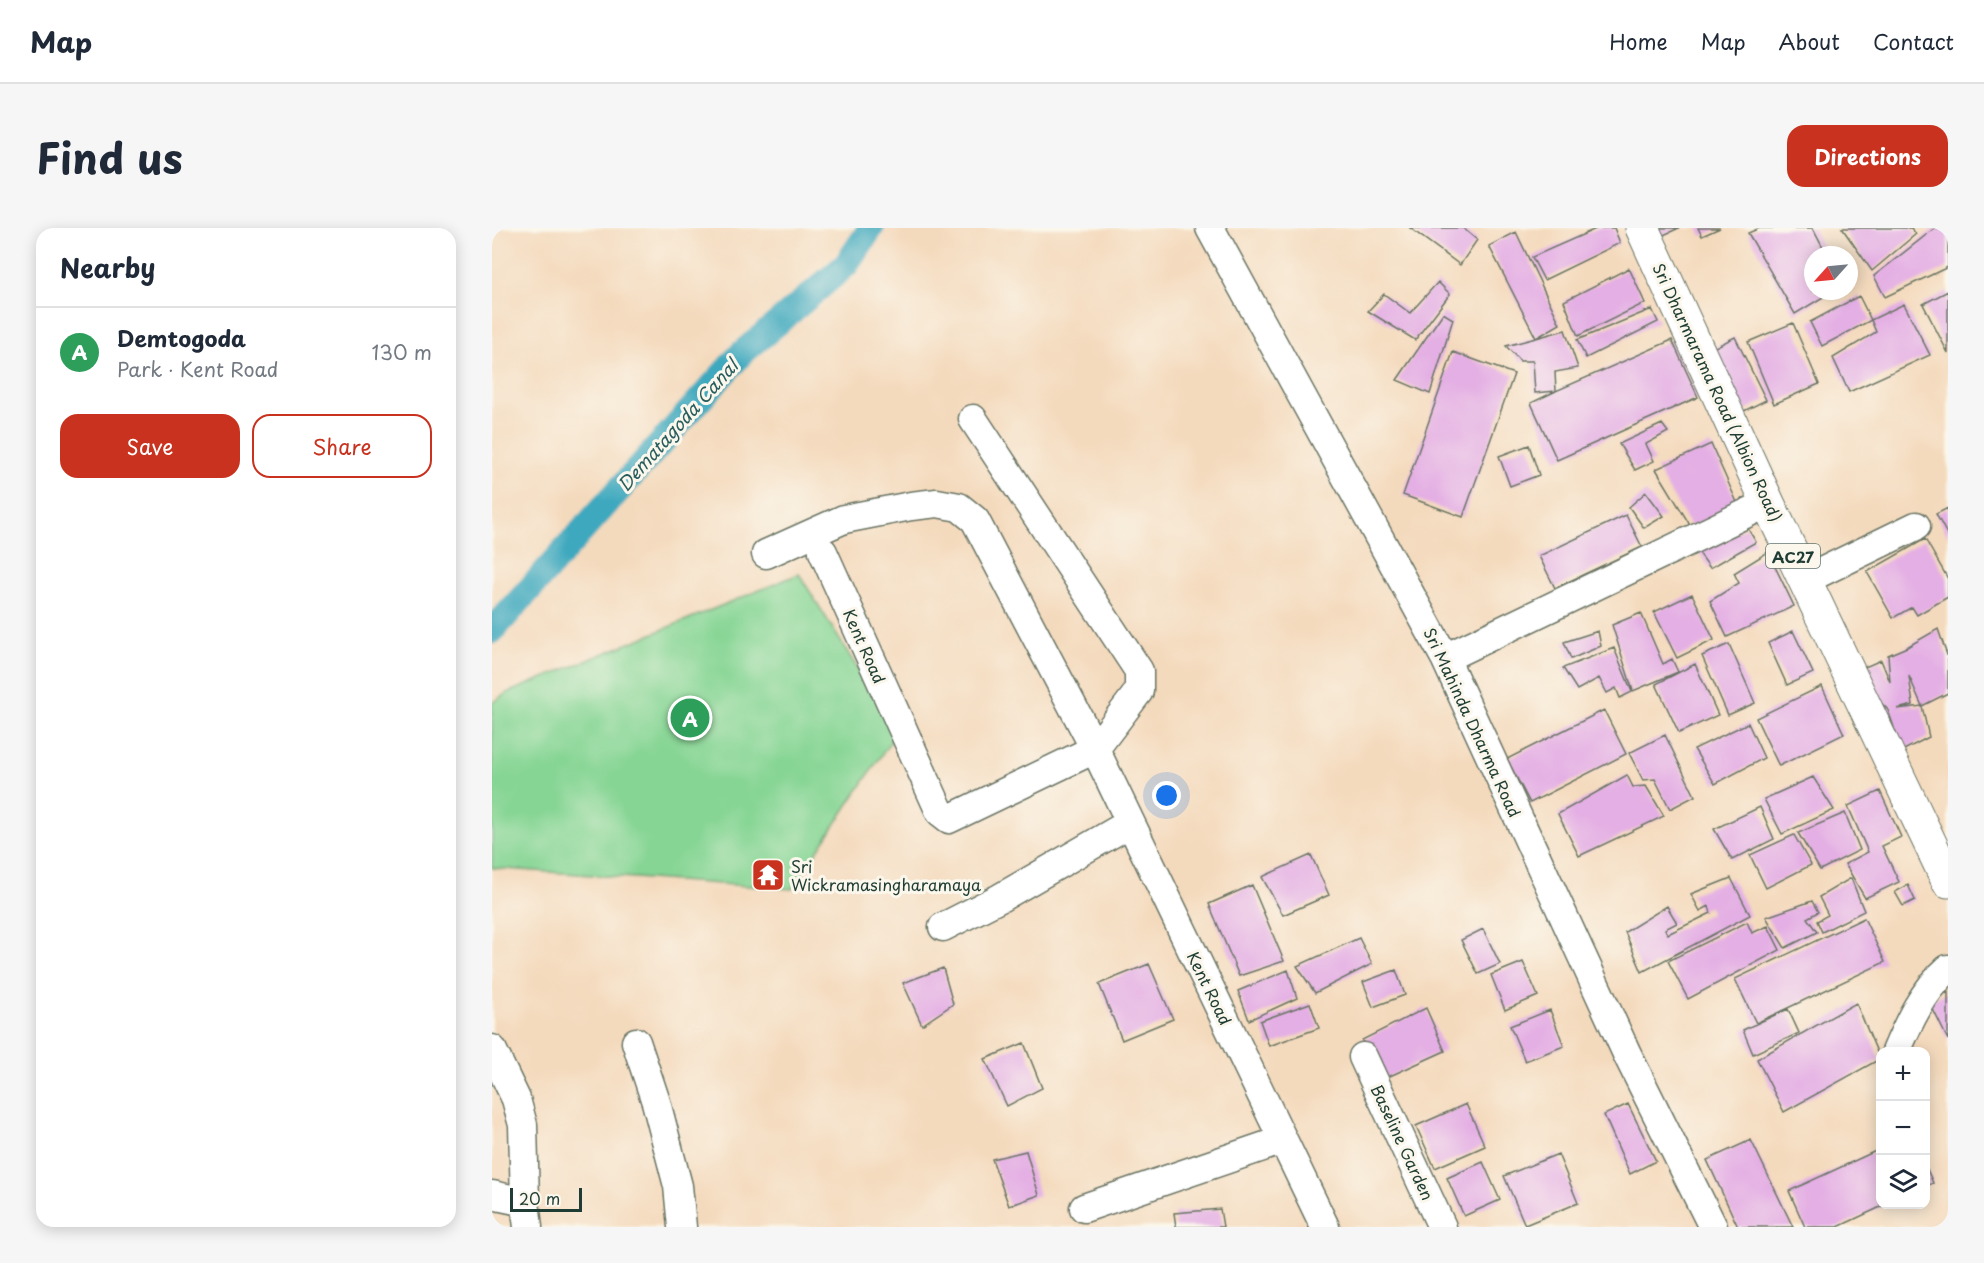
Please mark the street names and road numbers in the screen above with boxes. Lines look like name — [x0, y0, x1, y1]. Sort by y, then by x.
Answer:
street label: Sri Dharmarama Road (Albion Road) — [1647, 259, 1789, 525]
road number: AC27 — [1766, 544, 1820, 568]
street label: Kent Road — [838, 605, 892, 687]
street label: Sri Mahinda Dharma Road — [1419, 623, 1527, 821]
street label: Kent Road — [1182, 947, 1238, 1029]
street label: Baseline Garden — [1366, 1080, 1440, 1204]

